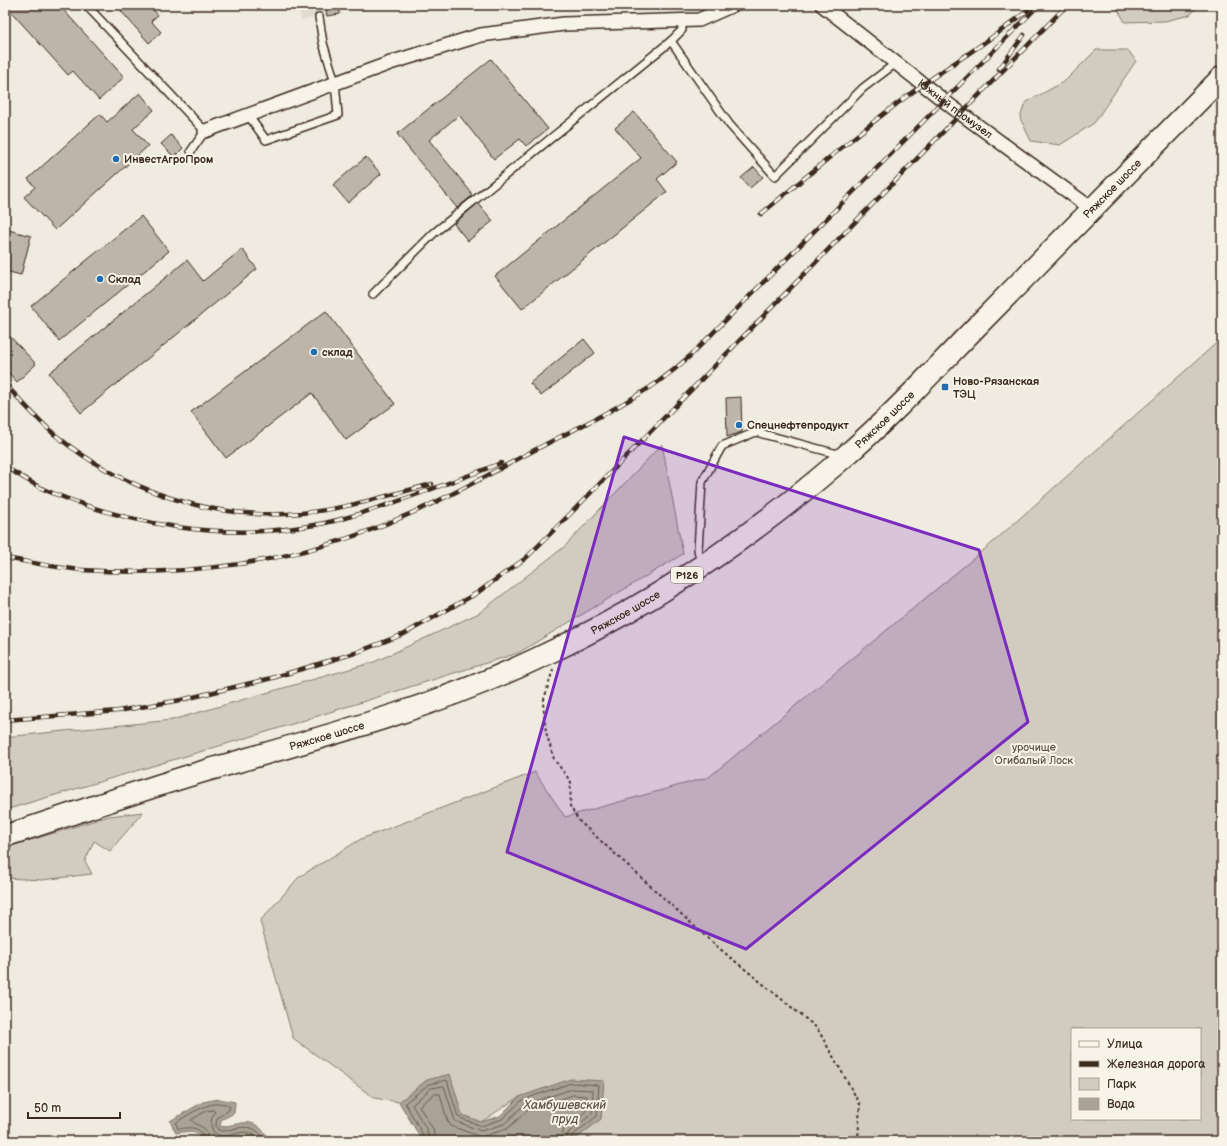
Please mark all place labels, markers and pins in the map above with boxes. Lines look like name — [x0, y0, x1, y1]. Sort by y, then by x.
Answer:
place label: ИнвестАгроПром — [124, 153, 213, 166]
marker: ИнвестАгроПром — [111, 154, 121, 164]
place label: Склад — [108, 273, 141, 286]
marker: Склад — [95, 274, 105, 284]
place label: склад — [322, 346, 353, 359]
marker: склад — [309, 347, 319, 357]
place label: Ново-Рязанская ТЭЦ — [953, 375, 1039, 401]
marker: Ново-Рязанская ТЭЦ — [940, 382, 950, 392]
place label: Спецнефтепродукт — [747, 419, 849, 432]
marker: Спецнефтепродукт — [734, 420, 744, 430]

